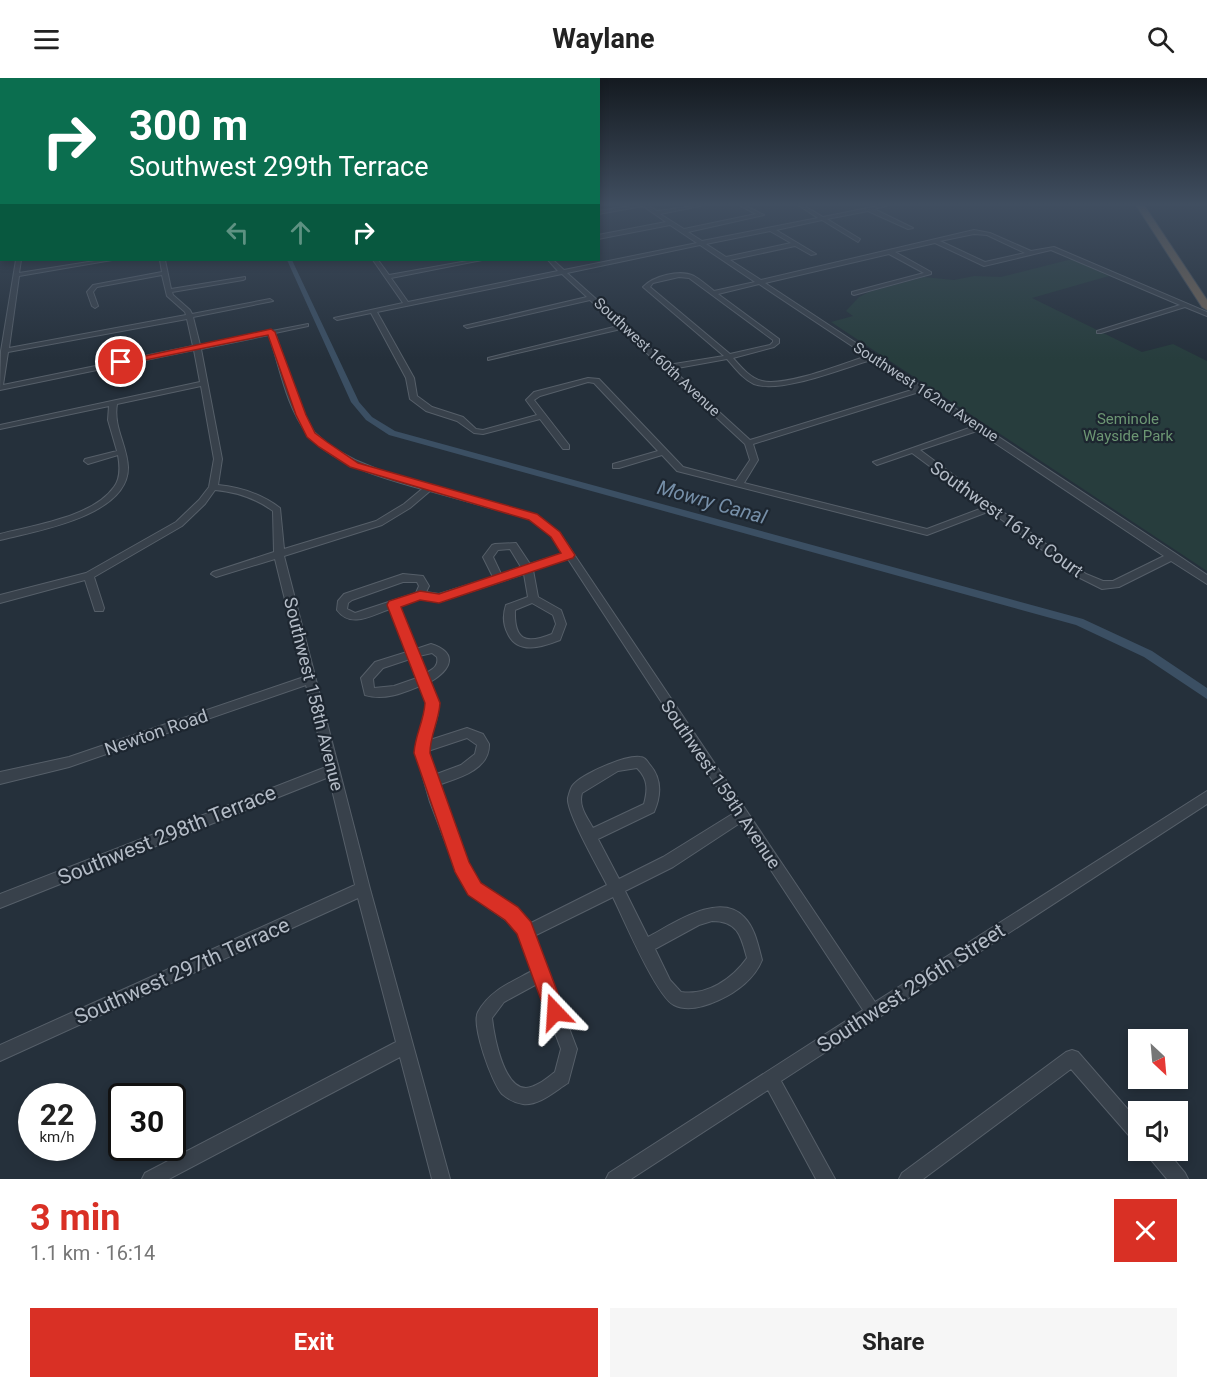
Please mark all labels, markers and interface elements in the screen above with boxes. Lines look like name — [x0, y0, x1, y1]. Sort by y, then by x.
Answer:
icon: menu — [30, 23, 63, 56]
text: Waylane — [552, 23, 655, 55]
icon: search — [1144, 23, 1177, 56]
text: 300 m — [129, 101, 248, 150]
icon: right — [30, 102, 108, 180]
text: Southwest 299th Terrace — [129, 151, 429, 183]
icon: left — [221, 216, 254, 249]
icon: ahead — [284, 216, 317, 249]
icon: right — [347, 216, 380, 249]
street label: Southwest 160th Avenue — [590, 294, 724, 420]
pin — [95, 336, 146, 387]
street label: Southwest 162nd Avenue — [850, 338, 1002, 446]
icon: arrive — [104, 345, 137, 378]
park label: Seminole Wayside Park — [1083, 410, 1173, 445]
street label: Southwest 161st Court — [927, 457, 1088, 582]
water label: Mowry Canal — [655, 475, 770, 529]
street label: Southwest 158th Avenue — [280, 595, 348, 793]
street label: Southwest 159th Avenue — [657, 696, 785, 872]
street label: Newton Road — [102, 705, 210, 759]
street label: Southwest 298th Terrace — [55, 780, 279, 890]
street label: Southwest 297th Terrace — [71, 913, 293, 1029]
street label: Southwest 296th Street — [813, 918, 1009, 1058]
position arrow — [523, 980, 587, 1044]
north arrow — [1128, 1029, 1188, 1089]
map controls — [1128, 1029, 1188, 1161]
speed limit sign: 30 — [108, 1083, 186, 1161]
text: 22 — [40, 1097, 74, 1132]
button: sound — [1128, 1101, 1188, 1161]
text: km/h — [39, 1128, 75, 1146]
text: 3 min — [30, 1197, 121, 1239]
button: close — [1114, 1199, 1177, 1262]
text: 1.1 km · 16:14 — [30, 1241, 155, 1265]
button: Exit — [30, 1308, 598, 1377]
button: Share — [610, 1308, 1177, 1377]

